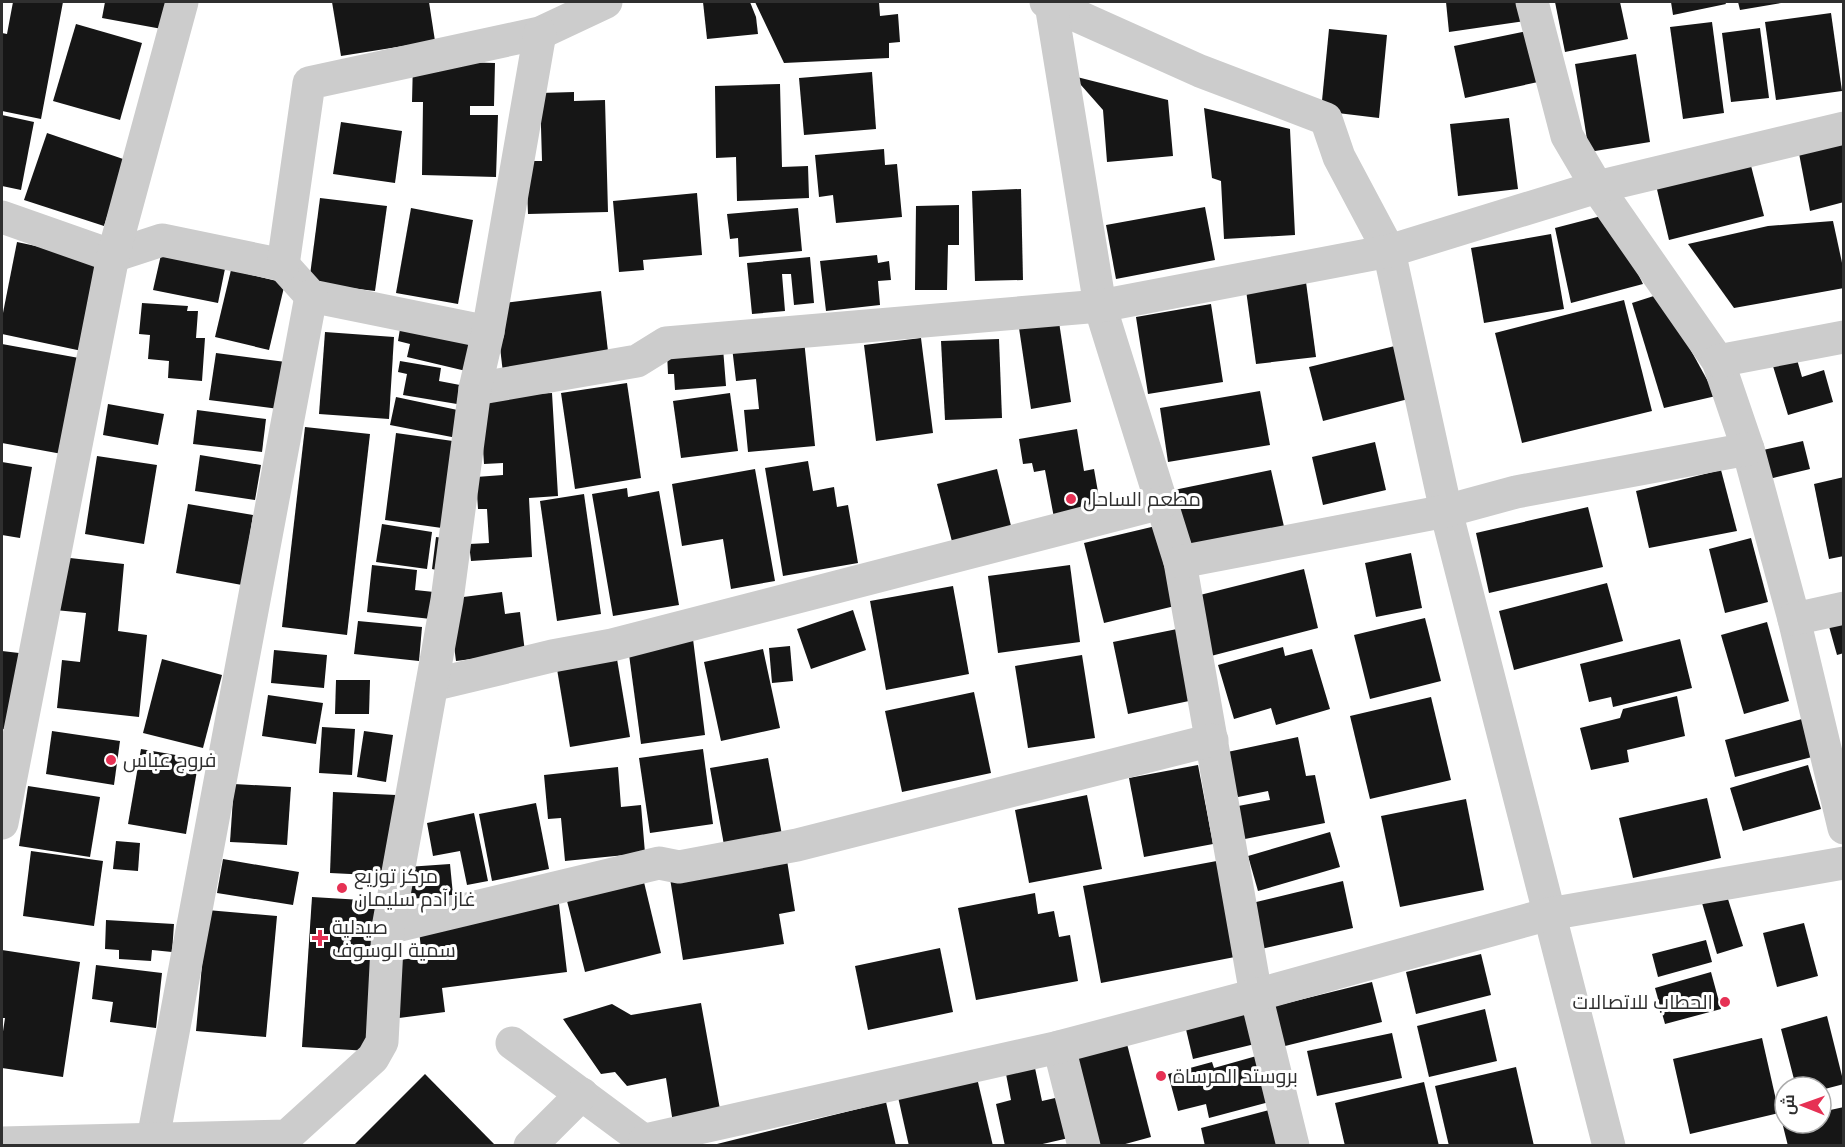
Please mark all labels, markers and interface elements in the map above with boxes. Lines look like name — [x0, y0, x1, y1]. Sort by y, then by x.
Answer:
place label: مطعم الساحل — [1083, 486, 1201, 513]
marker: مطعم الساحل — [1064, 492, 1078, 506]
place label: فروج عباس — [123, 747, 216, 774]
marker: فروج عباس — [104, 753, 118, 767]
place label: مركز توزيع غاز آدم سليمان — [354, 863, 476, 913]
marker: مركز توزيع غاز آدم سليمان — [335, 881, 349, 895]
place label: صيدلية سمية الوسوف — [332, 914, 456, 962]
marker: صيدلية سمية الوسوف — [313, 931, 327, 945]
place label: الحطاب للاتصالات — [1572, 989, 1713, 1013]
marker: الحطاب للاتصالات — [1718, 995, 1732, 1009]
place label: بروستد المرساة — [1173, 1063, 1298, 1088]
marker: بروستد المرساة — [1154, 1069, 1168, 1083]
north arrow — [1773, 1075, 1833, 1135]
text: ش — [1778, 1094, 1798, 1115]

